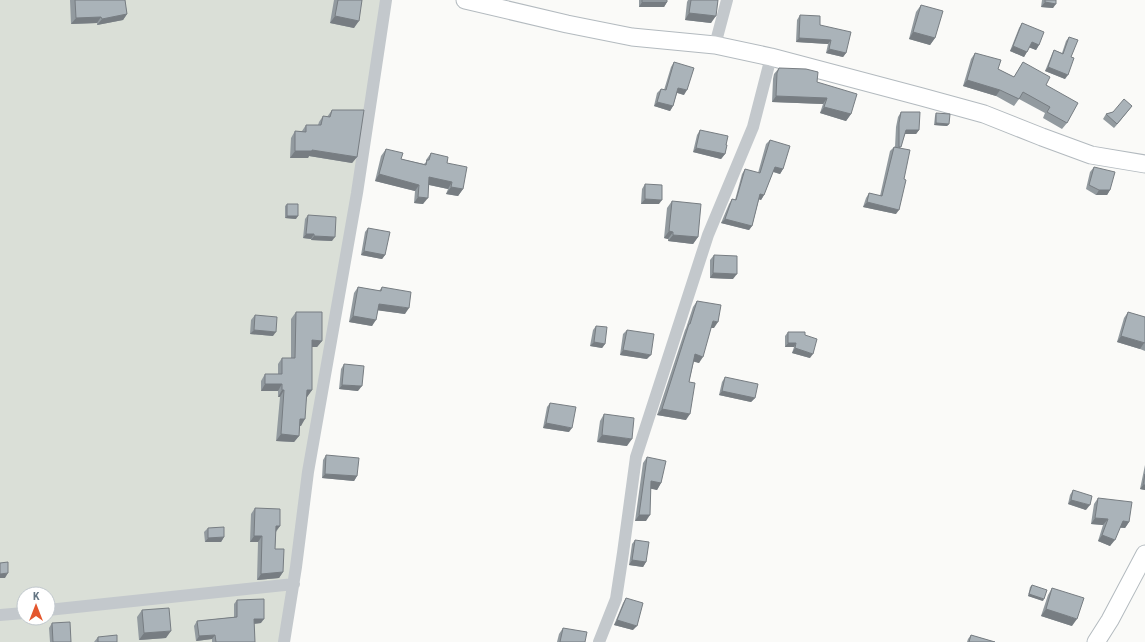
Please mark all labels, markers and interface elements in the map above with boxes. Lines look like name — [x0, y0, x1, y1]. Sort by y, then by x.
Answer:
north arrow — [16, 586, 56, 626]
text: K — [33, 589, 40, 604]

